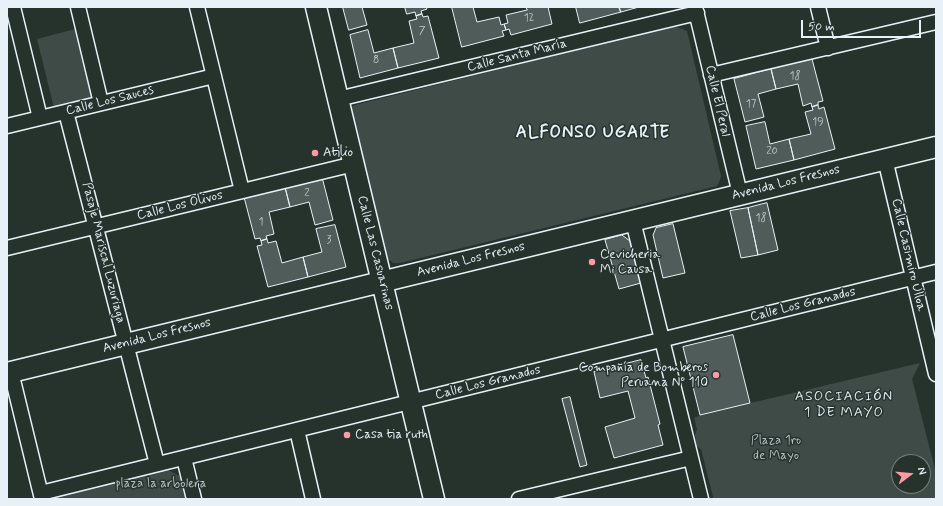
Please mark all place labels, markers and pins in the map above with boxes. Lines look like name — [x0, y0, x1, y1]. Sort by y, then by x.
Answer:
place label: Atilio — [323, 145, 353, 161]
marker: Atilio — [310, 148, 320, 158]
place label: Cevicheria Mi Causa — [600, 247, 660, 278]
marker: Cevicheria Mi Causa — [587, 257, 597, 267]
place label: Compañía de Bomberos Peruana Nº 110 — [579, 360, 708, 391]
marker: Compañía de Bomberos Peruana Nº 110 — [711, 370, 721, 380]
place label: Casa tia ruth — [355, 427, 428, 443]
marker: Casa tia ruth — [342, 430, 352, 440]

